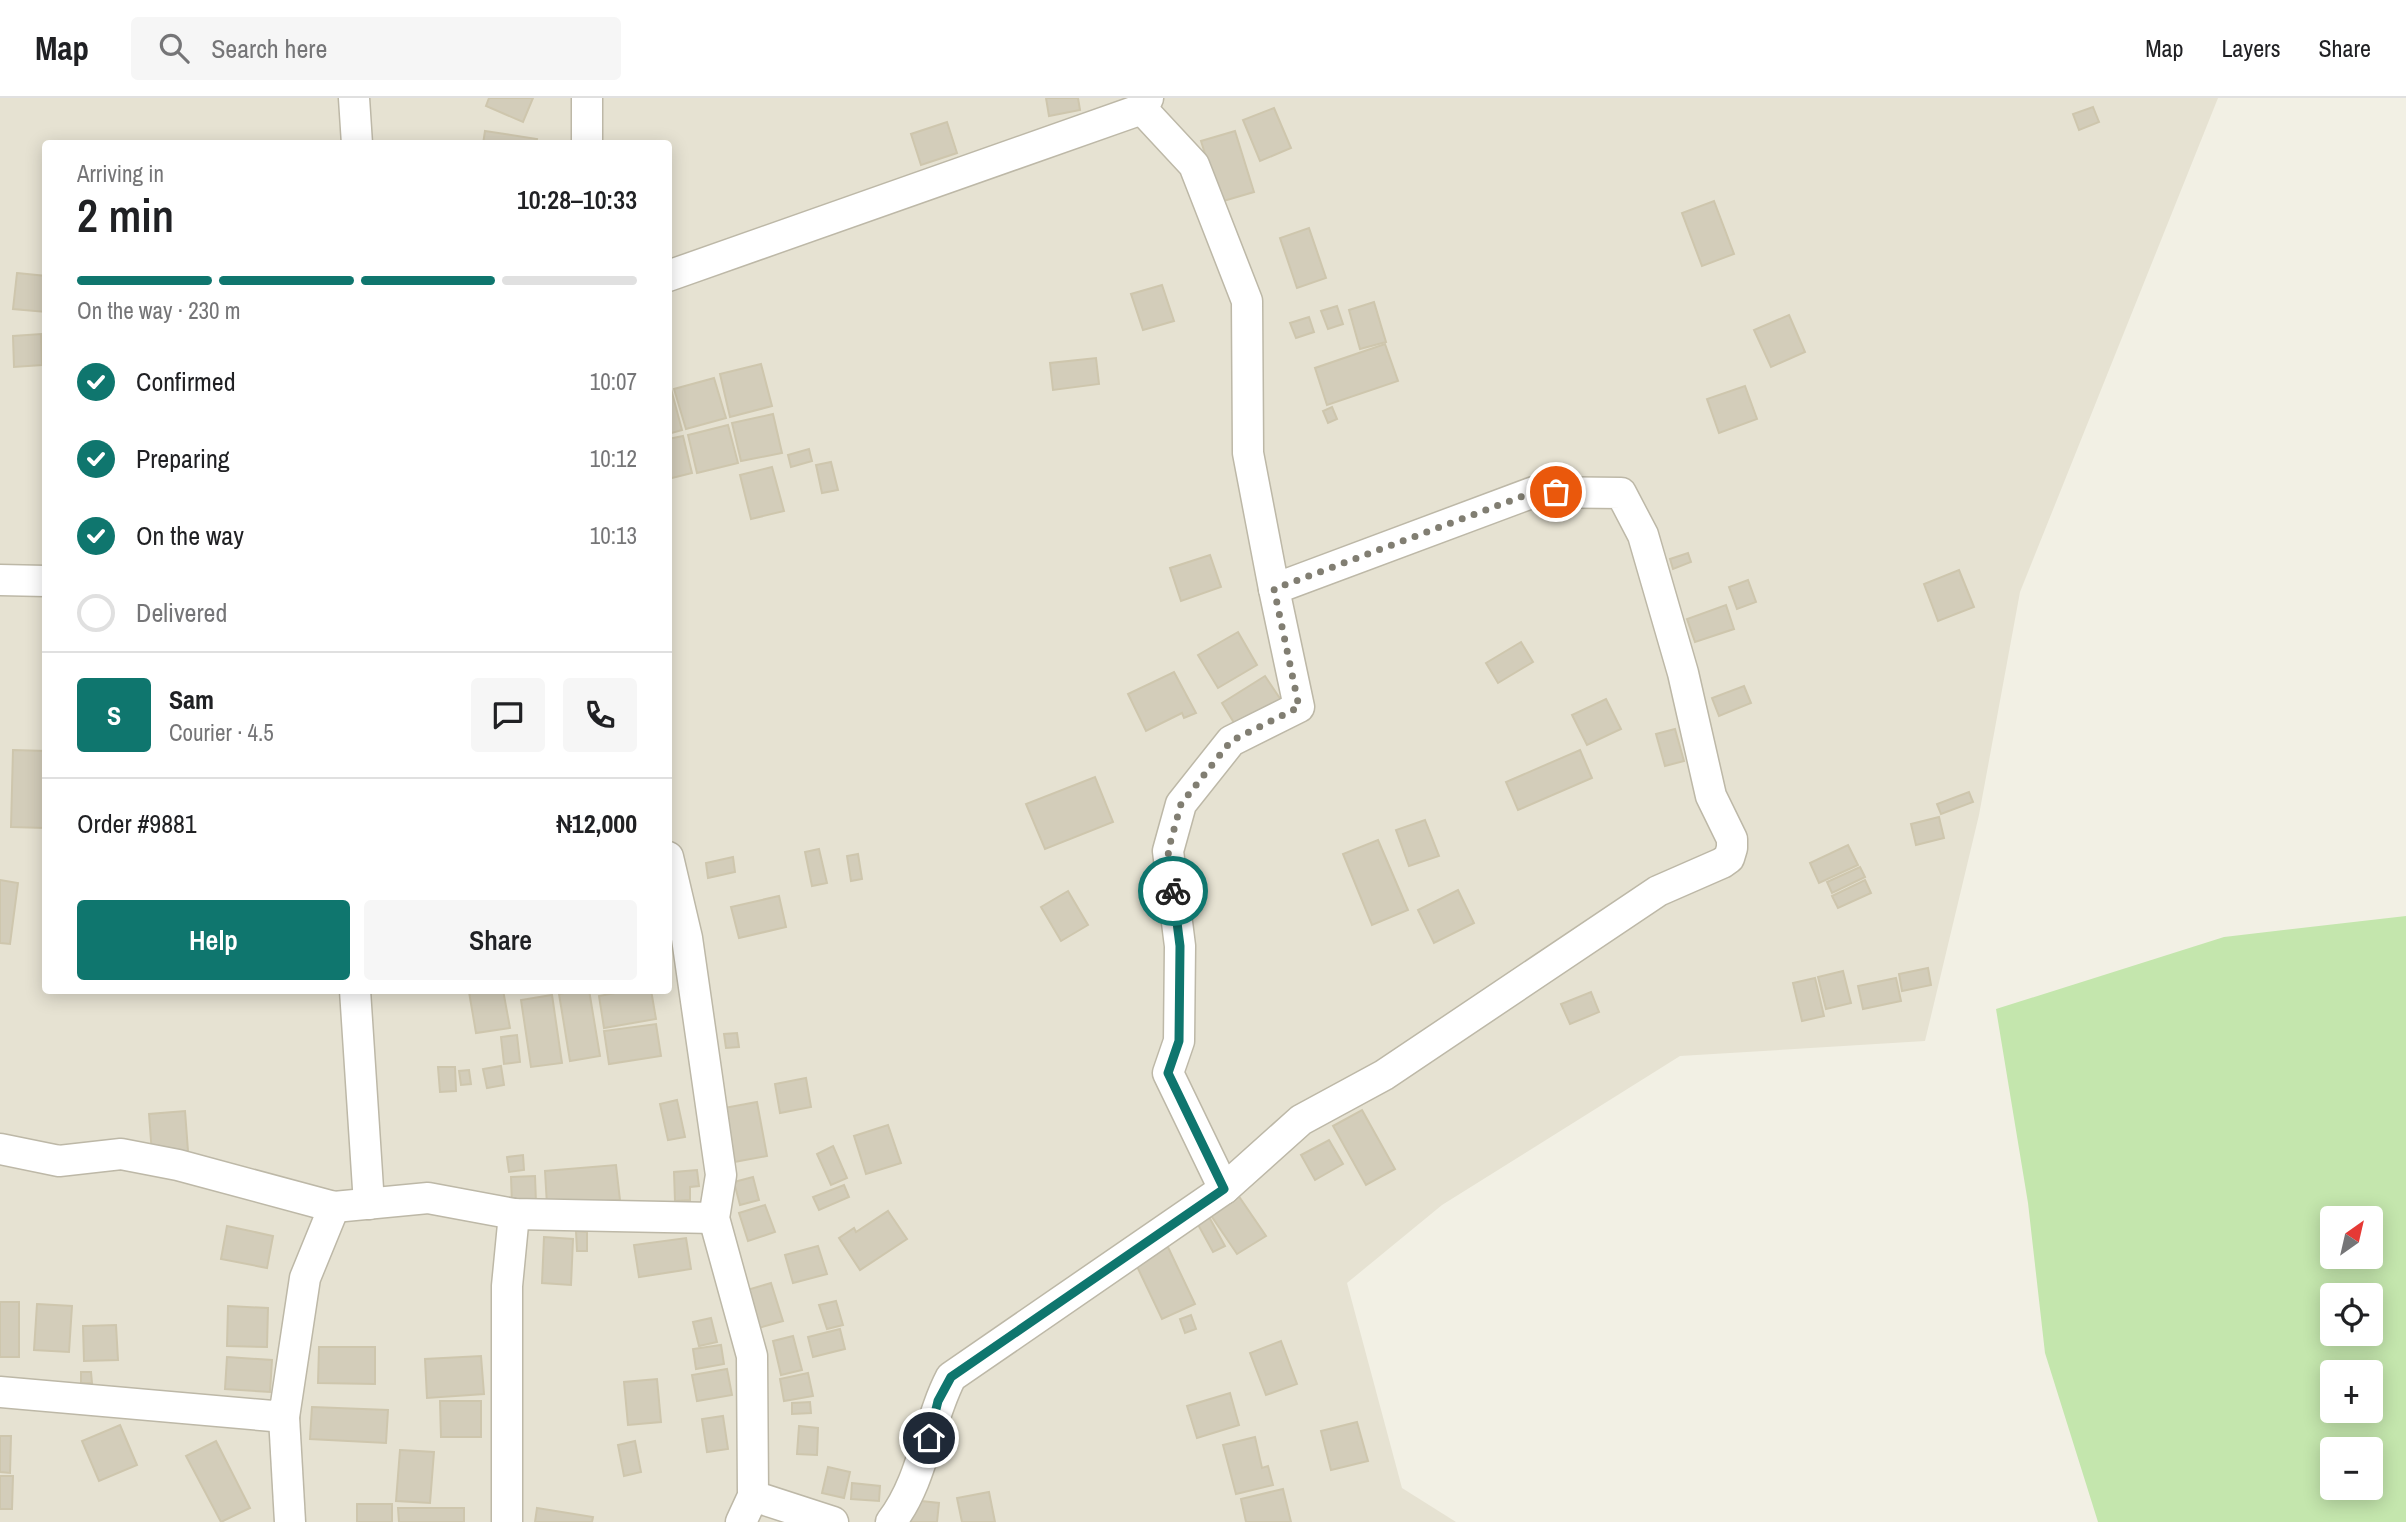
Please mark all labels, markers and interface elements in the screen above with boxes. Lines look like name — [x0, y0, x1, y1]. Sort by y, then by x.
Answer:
search box — [131, 17, 621, 80]
text: Map — [35, 26, 89, 70]
icon: search — [155, 29, 193, 67]
text: Search here — [211, 31, 327, 66]
text: Map — [2145, 32, 2183, 64]
text: Layers — [2221, 32, 2280, 64]
text: Share — [2318, 32, 2371, 64]
text: Arriving in — [77, 158, 164, 189]
text: 10:28–10:33 — [517, 182, 637, 217]
text: 2 min — [77, 184, 174, 246]
text: On the way · 230 m — [77, 295, 241, 326]
icon: check — [77, 363, 115, 401]
text: Confirmed — [136, 364, 236, 399]
text: 10:07 — [590, 366, 637, 397]
icon: check — [77, 440, 115, 478]
text: Preparing — [136, 441, 230, 476]
text: 10:12 — [590, 443, 637, 474]
pin — [1526, 462, 1586, 522]
icon: bag — [1537, 473, 1575, 511]
icon: check — [77, 517, 115, 555]
text: On the way — [136, 518, 244, 553]
text: 10:13 — [590, 520, 637, 551]
text: Delivered — [136, 595, 227, 630]
button: chat — [471, 678, 545, 752]
button: phone — [563, 678, 637, 752]
text: Sam — [169, 682, 214, 717]
text: S — [107, 698, 121, 733]
text: Courier · 4.5 — [169, 717, 274, 748]
text: Order #9881 — [77, 806, 197, 841]
text: ₦12,000 — [556, 806, 637, 841]
courier — [1138, 856, 1208, 926]
icon: bike — [1154, 872, 1192, 910]
button: Help — [77, 900, 350, 980]
button: Share — [364, 900, 637, 980]
north arrow — [2320, 1206, 2384, 1269]
map controls — [2320, 1206, 2383, 1500]
button: locate — [2320, 1283, 2383, 1346]
button: + — [2320, 1360, 2383, 1423]
pin — [899, 1408, 959, 1468]
icon: home — [910, 1419, 948, 1457]
button: − — [2320, 1437, 2383, 1500]

